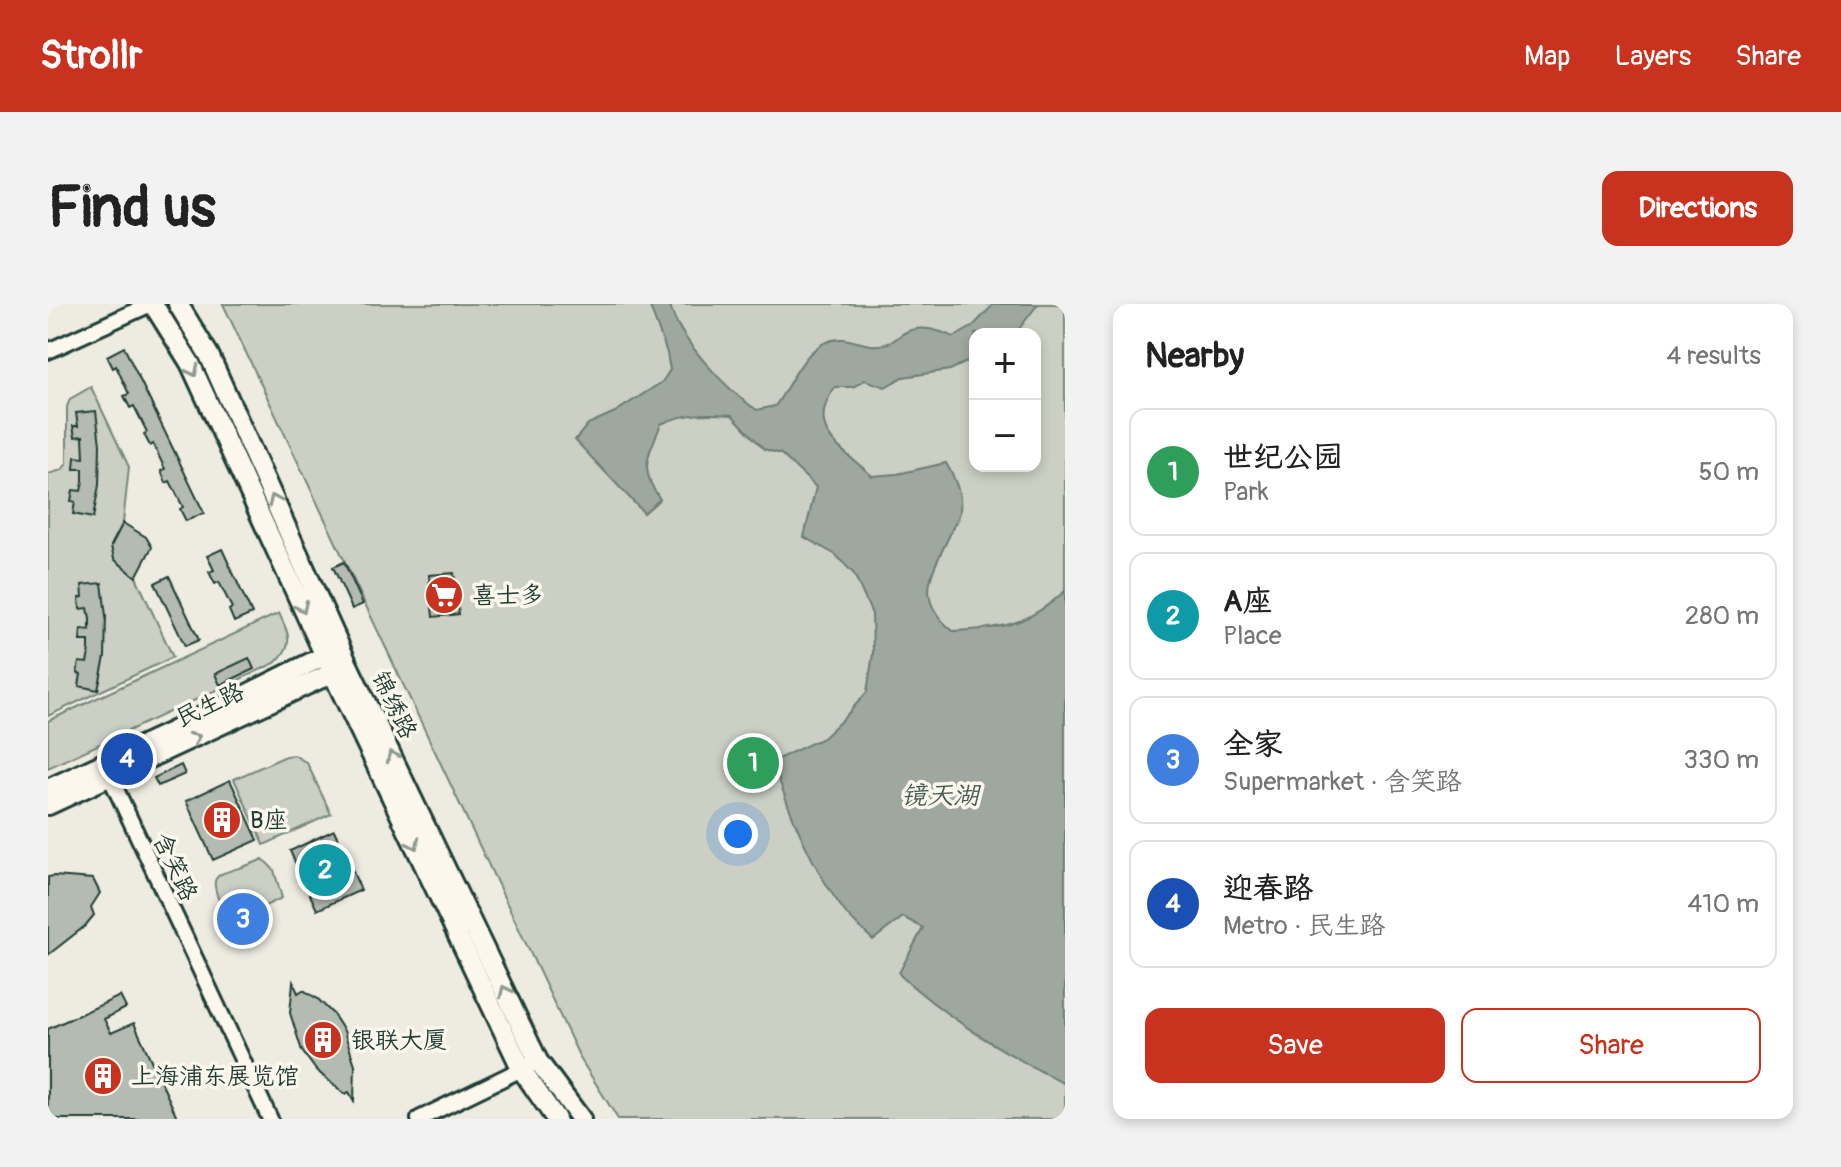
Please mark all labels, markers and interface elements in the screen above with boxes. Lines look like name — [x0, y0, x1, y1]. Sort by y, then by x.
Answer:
text: Strollr — [40, 32, 142, 80]
text: Map — [1524, 39, 1570, 74]
text: Layers — [1614, 39, 1691, 74]
text: Share — [1735, 39, 1801, 74]
button: Directions — [1602, 171, 1793, 246]
text: Find us — [48, 174, 216, 243]
map controls — [969, 328, 1041, 472]
button: + — [969, 328, 1041, 400]
text: Nearby — [1145, 335, 1244, 378]
text: 4 results — [1666, 340, 1761, 372]
one-way arrow — [183, 362, 199, 377]
button: − — [969, 400, 1041, 472]
text: 世纪公园 — [1223, 439, 1343, 476]
text: 1 — [1168, 456, 1178, 488]
text: 50 m — [1698, 456, 1759, 488]
text: Park — [1223, 476, 1269, 508]
one-way arrow — [268, 494, 284, 508]
supermarket icon: 喜士多 — [423, 574, 465, 616]
place label: 喜士多 — [472, 581, 544, 610]
text: A座 — [1223, 583, 1272, 620]
one-way arrow — [292, 599, 308, 613]
text: 2 — [1166, 600, 1180, 632]
text: 280 m — [1685, 600, 1759, 632]
text: Place — [1223, 620, 1282, 652]
street label: 锦绣路 — [365, 666, 423, 744]
street label: 民生路 — [171, 677, 249, 733]
text: 全家 — [1223, 726, 1283, 763]
pin: 4 — [101, 729, 153, 789]
one-way arrow — [187, 732, 202, 748]
pin: 1 — [727, 733, 779, 793]
text: 3 — [1166, 744, 1180, 776]
text: 330 m — [1683, 744, 1759, 776]
one-way arrow — [386, 750, 402, 765]
text: Supermarket · 含笑路 — [1223, 766, 1462, 798]
water label: 镜天湖 — [901, 780, 982, 812]
building icon: B座 — [201, 799, 243, 841]
place label: B座 — [250, 806, 288, 835]
your location — [718, 814, 758, 854]
street label: 含笑路 — [147, 828, 203, 906]
one-way arrow — [404, 836, 420, 851]
pin: 2 — [299, 840, 351, 900]
text: 迎春路 — [1223, 870, 1313, 907]
text: 4 — [1165, 888, 1181, 920]
text: 410 m — [1687, 888, 1759, 920]
pin: 3 — [217, 889, 269, 949]
text: Metro · 民生路 — [1223, 910, 1385, 942]
one-way arrow — [499, 984, 514, 999]
button: Save — [1145, 1008, 1445, 1083]
button: Share — [1461, 1008, 1761, 1083]
building icon: 银联大厦 — [302, 1019, 344, 1061]
place label: 银联大厦 — [351, 1026, 447, 1055]
building icon: 上海浦东展览馆 — [82, 1055, 124, 1097]
place label: 上海浦东展览馆 — [131, 1062, 299, 1091]

